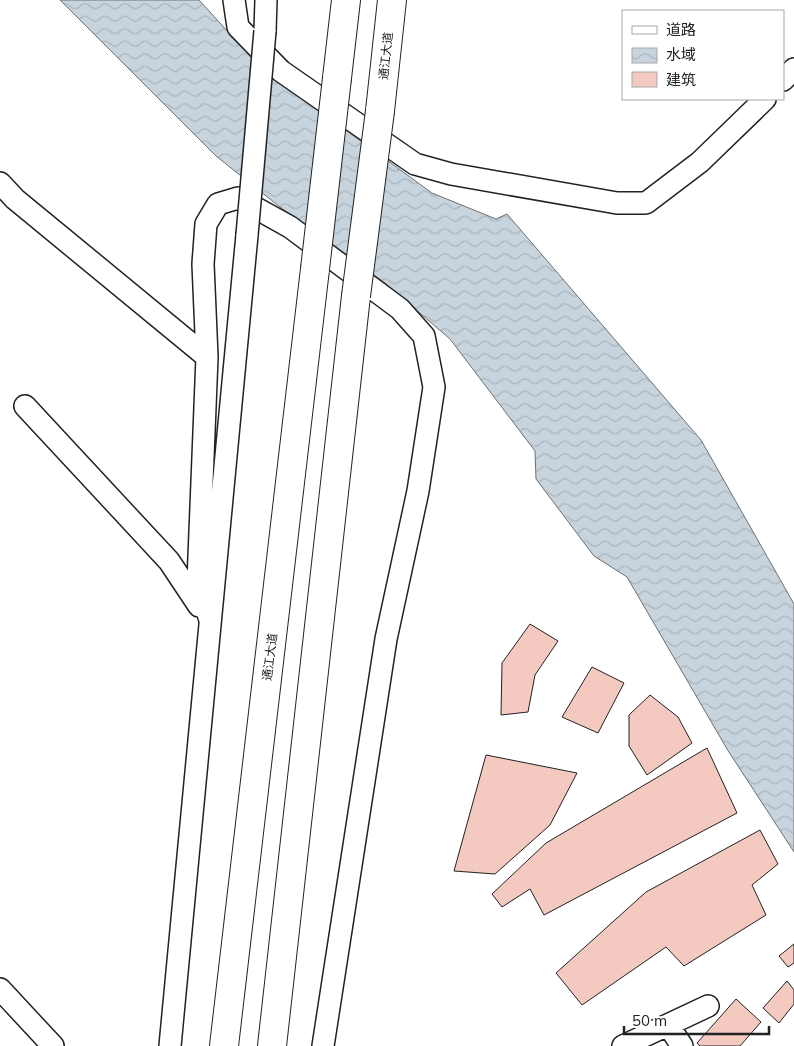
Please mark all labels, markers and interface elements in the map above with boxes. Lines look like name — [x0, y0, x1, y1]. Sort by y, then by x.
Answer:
legend — [622, 10, 784, 100]
text: 道路 — [666, 20, 696, 39]
street label: 通江大道 — [376, 31, 395, 81]
text: 水域 — [666, 45, 696, 64]
text: 建筑 — [666, 70, 696, 89]
street label: 通江大道 — [259, 632, 280, 682]
scale bar — [624, 1004, 769, 1036]
text: 50 m — [632, 1011, 667, 1030]

